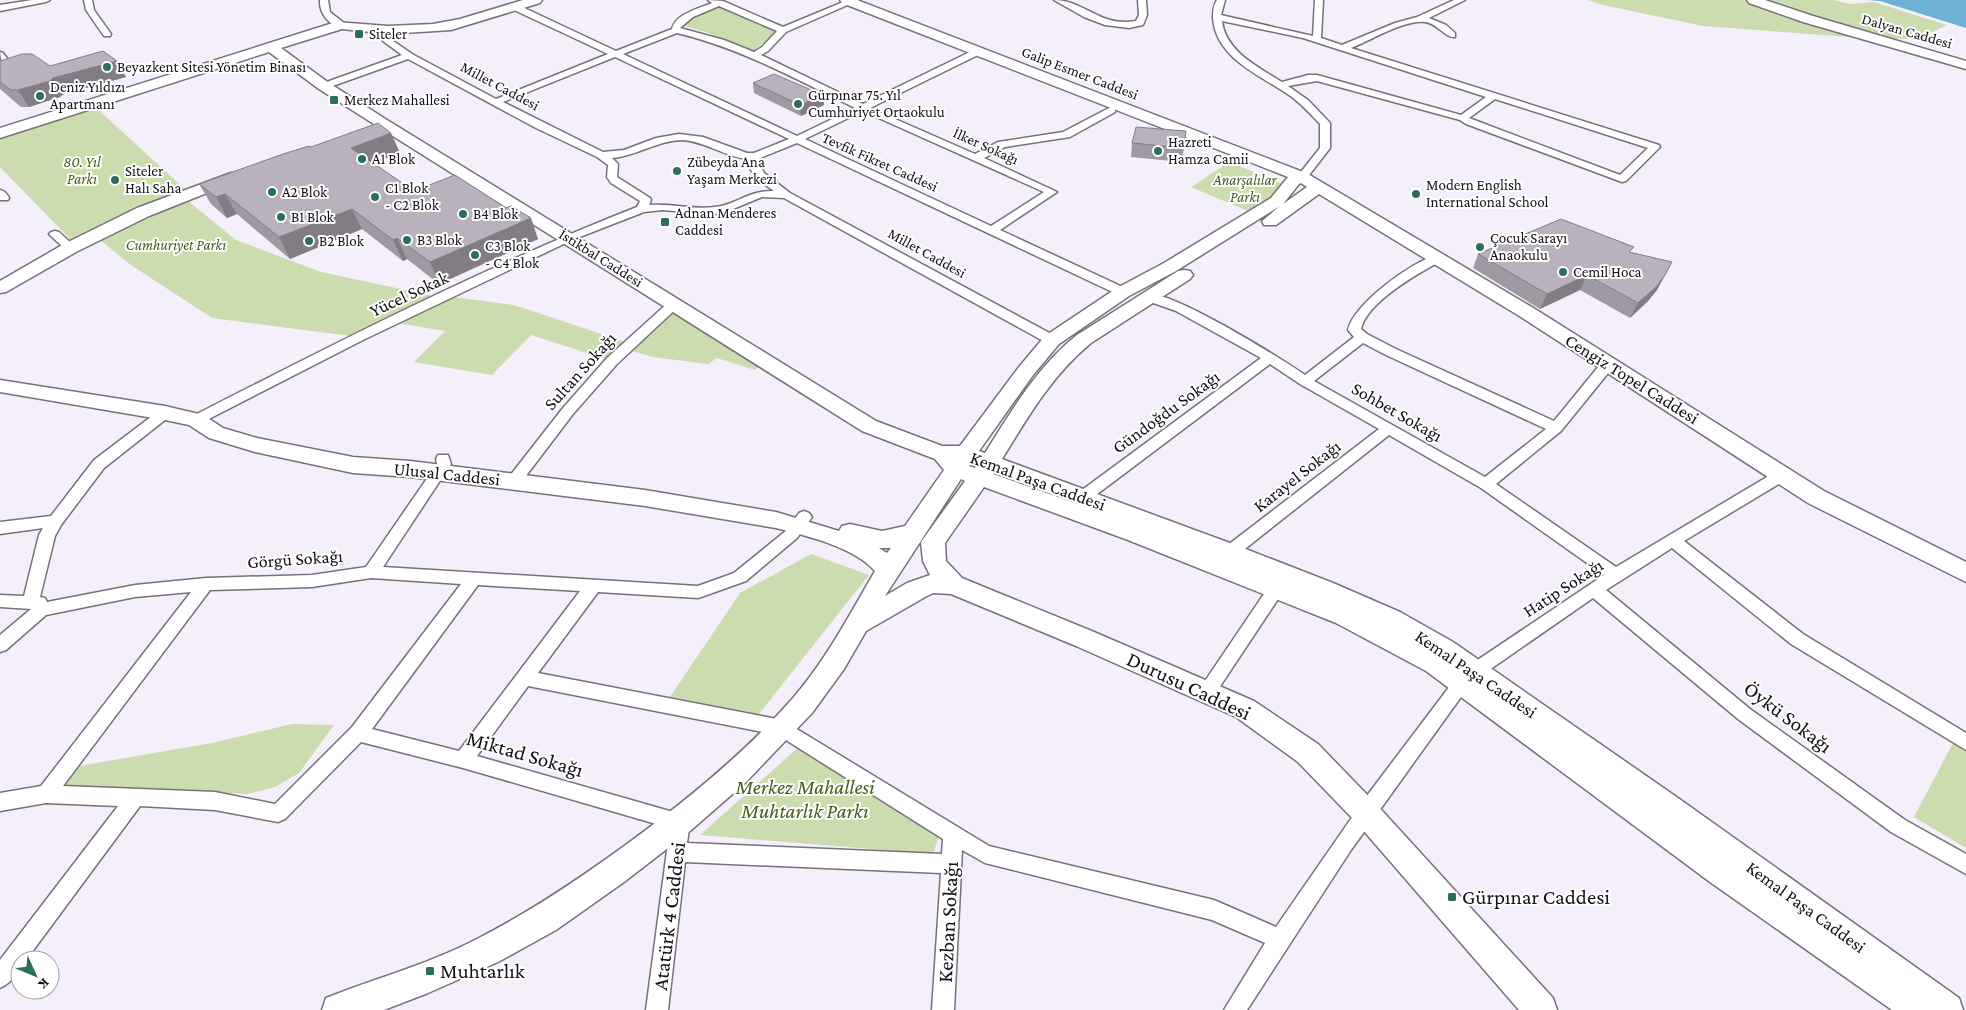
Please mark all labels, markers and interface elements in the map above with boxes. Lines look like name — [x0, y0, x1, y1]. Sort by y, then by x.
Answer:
street label: Dalyan Caddesi — [1860, 10, 1954, 53]
place label: Siteler — [369, 26, 408, 42]
marker: Siteler — [353, 28, 365, 40]
street label: Galip Esmer Caddesi — [1019, 43, 1141, 104]
place label: Beyazkent Sitesi Yönetim Binası — [117, 59, 306, 76]
street label: Millet Caddesi — [458, 59, 542, 113]
marker: Beyazkent Sitesi Yönetim Binası — [101, 61, 113, 73]
place label: Deniz Yıldızı Apartmanı — [50, 79, 125, 113]
place label: Gürpınar 75. Yıl Cumhuriyet Ortaokulu — [808, 87, 945, 121]
marker: Deniz Yıldızı Apartmanı — [34, 90, 46, 102]
place label: Merkez Mahallesi — [344, 92, 450, 108]
marker: Merkez Mahallesi — [328, 94, 340, 106]
marker: Gürpınar 75. Yıl Cumhuriyet Ortaokulu — [792, 98, 804, 110]
street label: İlker Sokağı — [950, 124, 1021, 168]
street label: Tevfik Fikret Caddesi — [820, 129, 940, 195]
place label: Hazreti Hamza Camii — [1168, 134, 1249, 167]
marker: Hazreti Hamza Camii — [1152, 145, 1164, 157]
place label: A1 Blok — [372, 151, 416, 167]
marker: A1 Blok — [356, 153, 368, 165]
park label: 80. Yıl Parkı — [63, 154, 101, 187]
place label: Zübeyda Ana Yaşam Merkezi — [687, 154, 777, 188]
place label: Siteler Halı Saha — [125, 163, 181, 196]
marker: Zübeyda Ana Yaşam Merkezi — [671, 165, 683, 177]
park label: Anarşalılar Parkı — [1212, 172, 1278, 205]
marker: Siteler Halı Saha — [109, 174, 121, 186]
place label: Modern English International School — [1426, 177, 1549, 210]
place label: C1 Blok - C2 Blok — [385, 180, 440, 213]
place label: A2 Blok — [282, 184, 328, 200]
marker: A2 Blok — [266, 186, 278, 198]
marker: Modern English International School — [1410, 188, 1422, 200]
marker: C1 Blok - C2 Blok — [369, 191, 381, 203]
place label: Adnan Menderes Caddesi — [675, 205, 776, 238]
place label: B4 Blok — [473, 206, 519, 222]
marker: B4 Blok — [457, 208, 469, 220]
place label: B1 Blok — [291, 209, 335, 225]
marker: B1 Blok — [275, 211, 287, 223]
marker: Adnan Menderes Caddesi — [659, 216, 671, 228]
street label: Millet Caddesi — [885, 225, 969, 281]
street label: İstikbal Caddesi — [556, 226, 646, 290]
place label: Çocuk Sarayı Anaokulu — [1490, 230, 1567, 263]
place label: B3 Blok — [417, 232, 463, 248]
place label: B2 Blok — [319, 233, 365, 249]
marker: B3 Blok — [401, 234, 413, 246]
marker: B2 Blok — [303, 235, 315, 247]
park label: Cumhuriyet Parkı — [126, 237, 226, 254]
place label: C3 Blok - C4 Blok — [485, 238, 540, 271]
marker: Çocuk Sarayı Anaokulu — [1474, 241, 1486, 253]
marker: C3 Blok - C4 Blok — [469, 249, 481, 261]
place label: Cemil Hoca — [1573, 264, 1642, 280]
marker: Cemil Hoca — [1557, 266, 1569, 278]
street label: Yücel Sokak — [366, 267, 452, 321]
street label: Sultan Sokağı — [540, 328, 620, 414]
street label: Cengiz Topel Caddesi — [1562, 330, 1703, 428]
street label: Gündoğdu Sokağı — [1108, 366, 1224, 458]
street label: Sohbet Sokağı — [1348, 378, 1446, 446]
street label: Karayel Sokağı — [1250, 436, 1345, 516]
street label: Kemal Paşa Caddesi — [968, 447, 1109, 515]
street label: Ulusal Caddesi — [393, 458, 502, 490]
street label: Görgü Sokağı — [247, 546, 344, 572]
street label: Hatip Sokağı — [1519, 555, 1607, 621]
street label: Kemal Paşa Caddesi — [1411, 626, 1541, 722]
street label: Durusu Caddesi — [1123, 647, 1255, 725]
street label: Öykü Sokağı — [1739, 676, 1837, 758]
street label: Miktad Sokağı — [464, 726, 586, 782]
park label: Merkez Mahallesi Muhtarlık Parkı — [734, 775, 875, 823]
street label: Atatürk 4 Caddesi — [648, 840, 690, 992]
street label: Kemal Paşa Caddesi — [1743, 857, 1870, 957]
street label: Kezban Sokağı — [933, 860, 963, 983]
place label: Gürpınar Caddesi — [1462, 885, 1610, 909]
marker: Gürpınar Caddesi — [1446, 891, 1458, 903]
north arrow — [10, 950, 60, 1000]
place label: Muhtarlık — [440, 959, 525, 983]
marker: Muhtarlık — [424, 965, 436, 977]
text: K — [35, 975, 53, 994]

